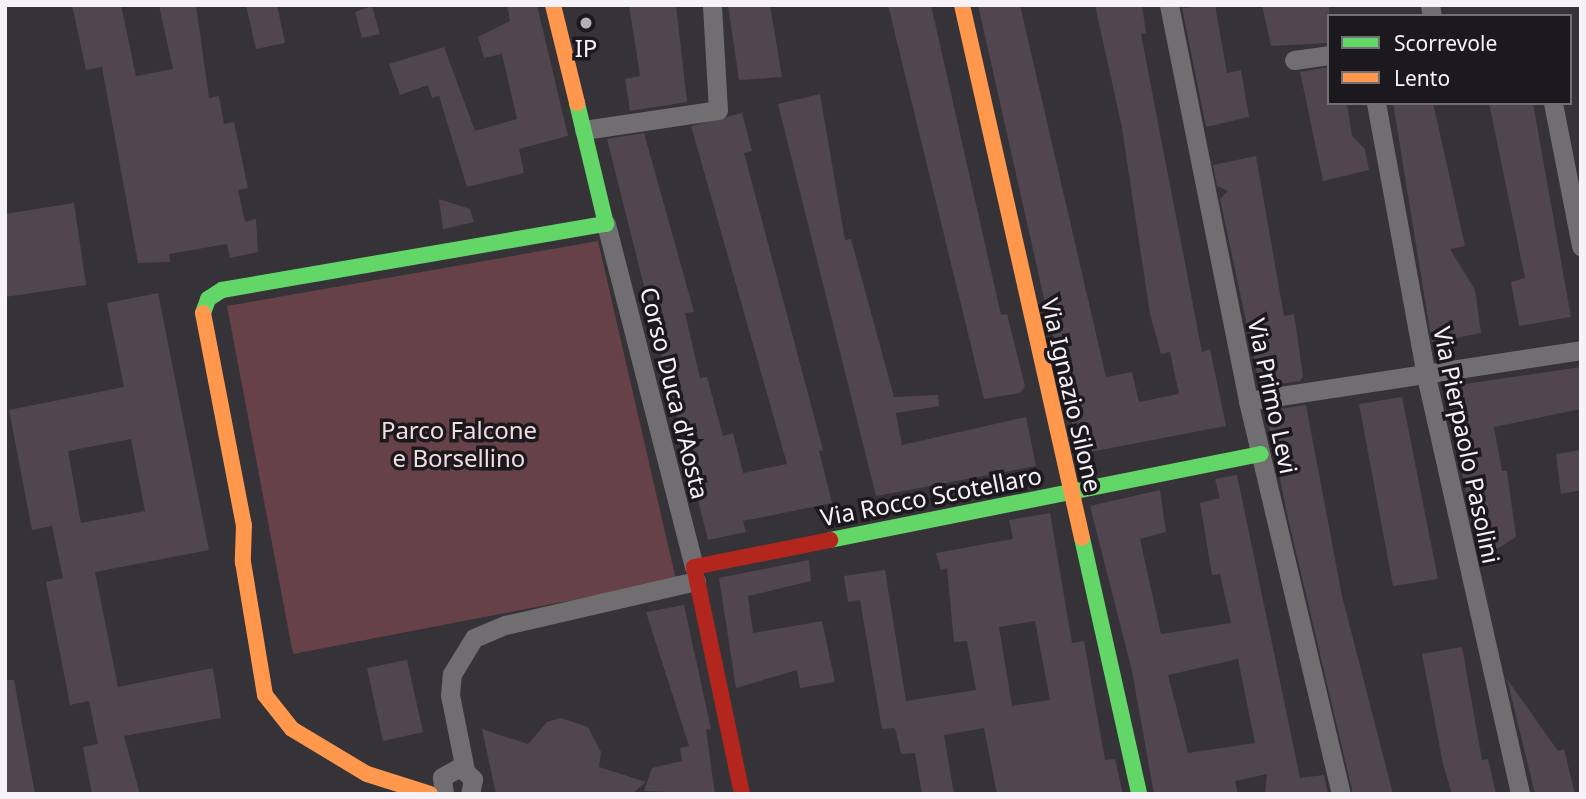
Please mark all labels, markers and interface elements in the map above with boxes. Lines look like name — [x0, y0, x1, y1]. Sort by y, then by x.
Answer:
legend — [1327, 14, 1572, 105]
marker: IP — [578, 15, 594, 31]
text: Scorrevole — [1394, 29, 1497, 57]
place label: IP — [575, 34, 597, 62]
text: Lento — [1394, 64, 1450, 92]
street label: Corso Duca d'Aosta — [635, 284, 715, 502]
street label: Via Ignazio Silone — [1036, 295, 1108, 495]
street label: Via Primo Levi — [1242, 316, 1304, 476]
street label: Via Pierpaolo Pasolini — [1428, 324, 1506, 566]
park label: Parco Falcone e Borsellino — [381, 416, 537, 472]
street label: Via Rocco Scotellaro — [818, 460, 1044, 532]

